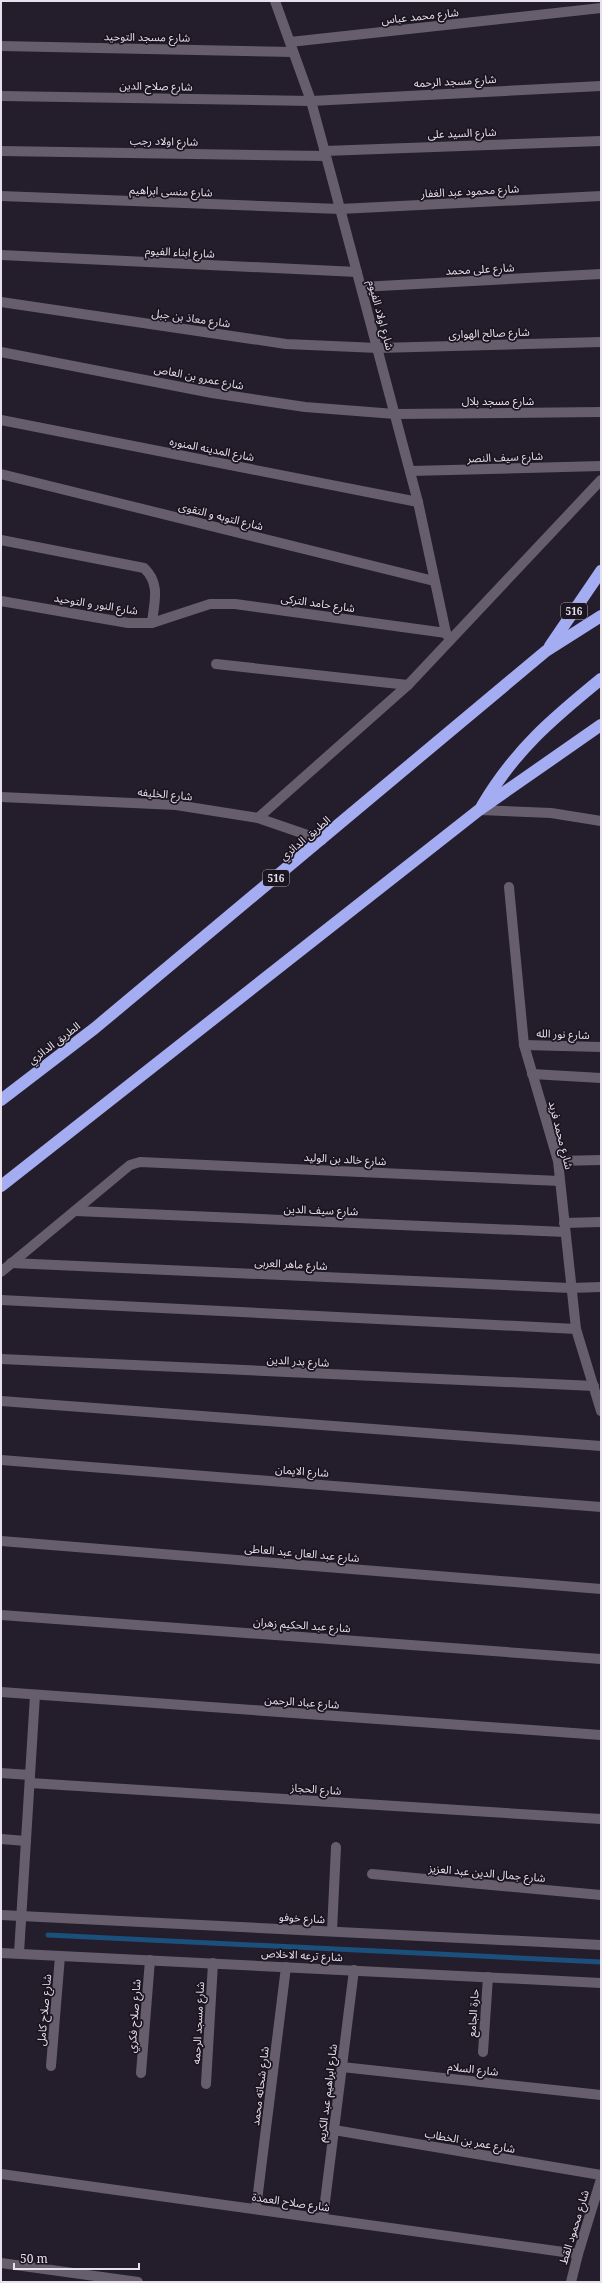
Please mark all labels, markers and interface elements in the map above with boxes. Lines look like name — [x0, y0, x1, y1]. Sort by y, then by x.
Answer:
street label: شارع محمد عباس — [380, 4, 460, 28]
street label: شارع مسجد التوحيد — [104, 28, 191, 46]
street label: شارع مسجد الرحمه — [413, 71, 497, 91]
street label: شارع صلاح الدين — [119, 77, 193, 95]
street label: شارع السيد على — [427, 124, 497, 142]
street label: شارع اولاد رجب — [130, 132, 199, 150]
street label: شارع محمود عبد الغفار — [419, 180, 520, 202]
street label: شارع منسى ابراهيم — [129, 182, 213, 201]
street label: شارع ابناء الفيوم — [145, 242, 216, 262]
street label: شارع على محمد — [445, 259, 515, 279]
street label: شارع اولاد الفيوم — [364, 278, 398, 352]
street label: شارع معاذ بن جبل — [151, 305, 232, 331]
street label: شارع صالح الهوارى — [448, 324, 530, 342]
street label: شارع عمرو بن العاص — [153, 360, 246, 394]
street label: شارع مسجد بلال — [462, 393, 535, 409]
street label: شارع المدينه المنوره — [168, 433, 256, 465]
street label: شارع سيف النصر — [466, 448, 544, 466]
street label: شارع التوبه و التقوى — [177, 498, 265, 534]
street label: شارع النور و التوحيد — [53, 589, 139, 619]
street label: شارع حامد التركى — [280, 590, 356, 616]
road number: 516 — [561, 603, 587, 619]
street label: شارع الخليفه — [137, 784, 193, 804]
street label: الطريق الدائري — [276, 812, 335, 865]
road number: 516 — [263, 870, 289, 886]
street label: الطريق الدائري — [24, 1018, 84, 1069]
street label: شارع نور الله — [536, 1025, 590, 1043]
street label: شارع محمد فريد — [545, 1099, 577, 1171]
street label: شارع خالد بن الوليد — [303, 1149, 387, 1169]
street label: شارع سيف الدين — [283, 1201, 359, 1219]
street label: شارع ماهر العربى — [254, 1254, 328, 1274]
street label: شارع بدر الدين — [266, 1351, 330, 1371]
street label: شارع الايمان — [275, 1461, 330, 1481]
street label: شارع عبد العال عبد العاطى — [244, 1540, 360, 1566]
street label: شارع عبد الحكيم زهران — [253, 1614, 352, 1637]
street label: شارع عباد الرحمن — [264, 1691, 340, 1713]
street label: شارع الحجاز — [289, 1779, 342, 1799]
street label: شارع جمال الدين عبد العزيز — [427, 1860, 546, 1886]
street label: شارع خوفو — [279, 1909, 326, 1927]
street label: شارع ترعه الاخلاص — [261, 1945, 344, 1965]
street label: شارع صلاح كامل — [33, 1973, 55, 2047]
street label: شارع صلاح فكري — [123, 1978, 146, 2054]
street label: شارع مسجد الرحمه — [188, 1981, 208, 2065]
street label: حارة الجامع — [463, 1988, 483, 2037]
street label: شارع ابراهيم عبد الكريم — [313, 2043, 342, 2143]
street label: شارع شحاته محمد — [247, 2045, 273, 2126]
street label: شارع السلام — [447, 2058, 500, 2080]
street label: شارع عمر بن الخطاب — [423, 2125, 517, 2157]
street label: شارع محمود القط — [555, 2188, 593, 2266]
street label: شارع صلاح العمدة — [251, 2189, 331, 2215]
scale bar — [14, 2245, 139, 2271]
text: 50 m — [20, 2250, 48, 2267]

